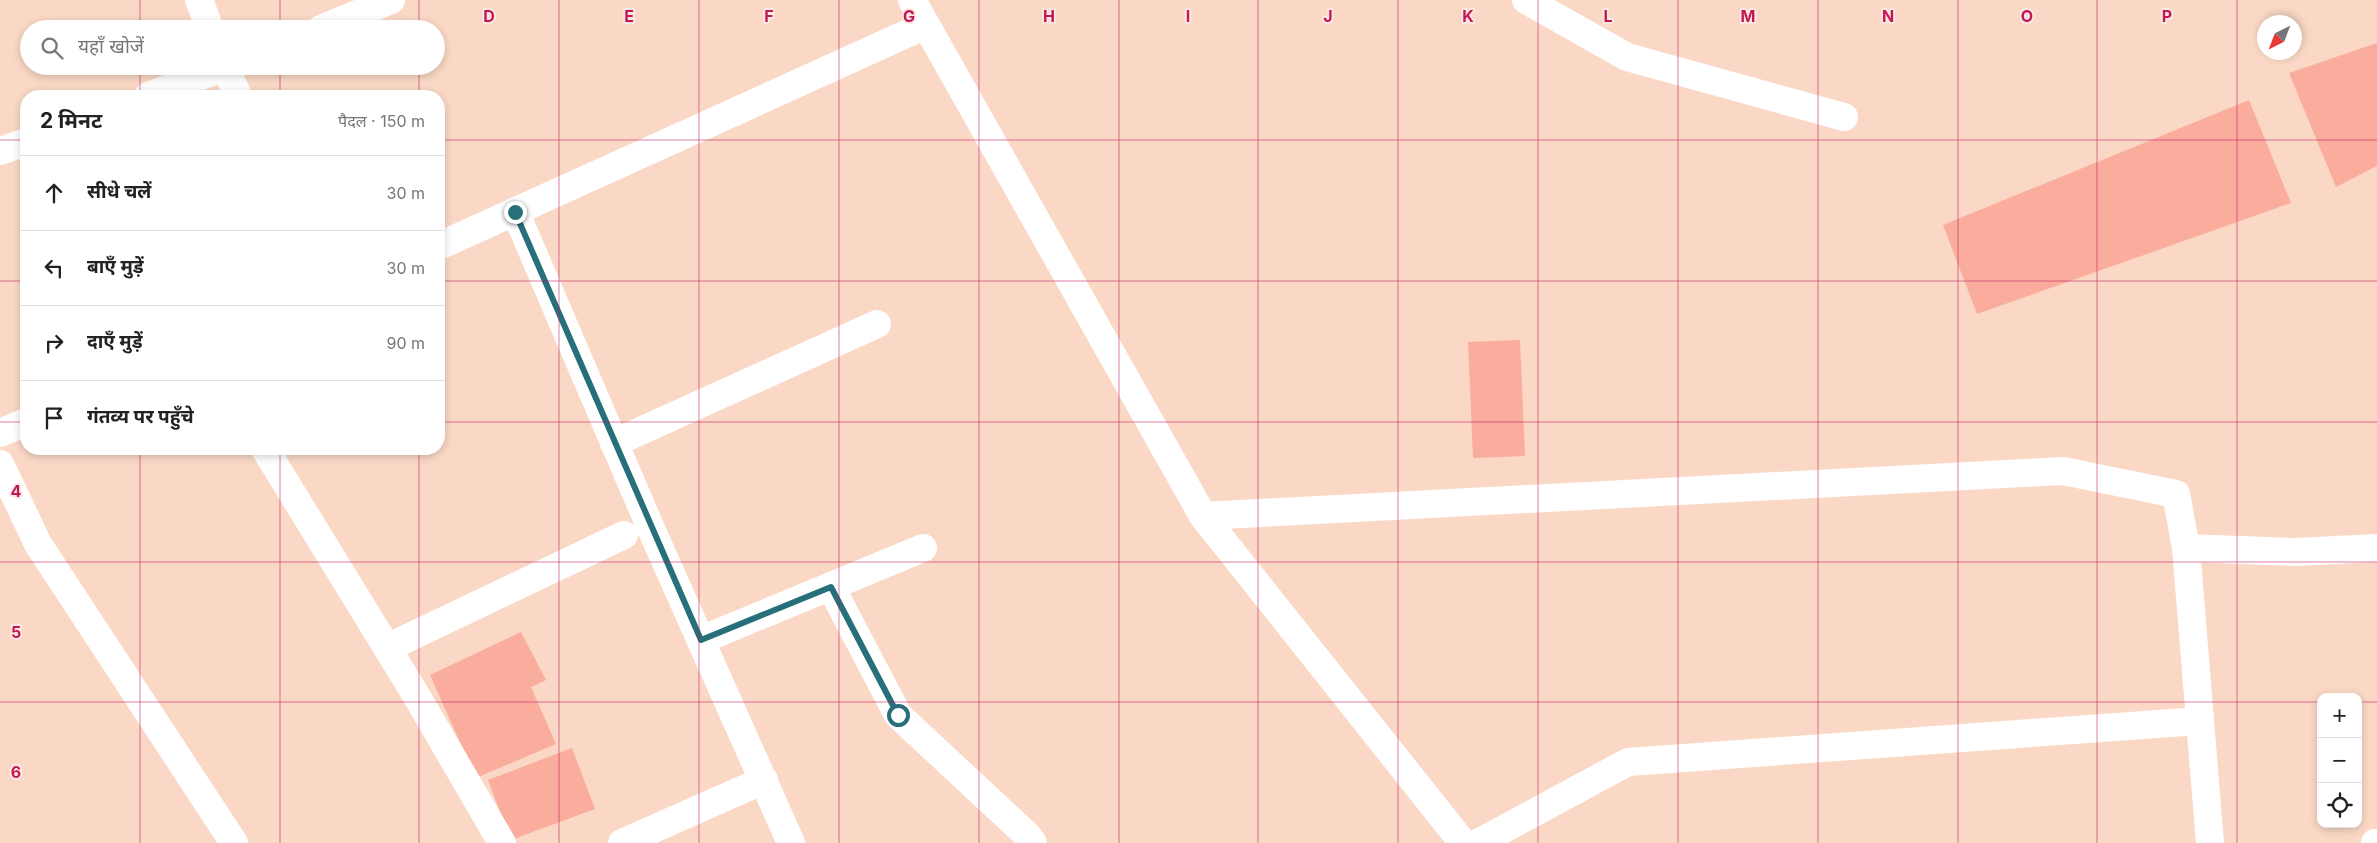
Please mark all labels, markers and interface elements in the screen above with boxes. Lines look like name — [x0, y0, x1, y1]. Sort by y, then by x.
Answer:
text: D — [483, 6, 495, 26]
text: E — [624, 6, 634, 26]
text: F — [764, 6, 774, 26]
text: G — [903, 6, 915, 26]
text: H — [1043, 6, 1055, 26]
text: I — [1186, 6, 1190, 26]
text: J — [1323, 6, 1333, 26]
text: K — [1462, 6, 1474, 26]
text: L — [1603, 6, 1613, 26]
text: M — [1741, 6, 1755, 26]
text: N — [1882, 6, 1894, 26]
text: O — [2021, 6, 2033, 26]
text: P — [2162, 6, 2172, 26]
north arrow — [2257, 15, 2302, 60]
search box — [20, 20, 445, 75]
icon: search — [38, 34, 66, 62]
text: यहाँ खोजें — [78, 35, 144, 58]
text: 2 मिनट — [40, 108, 102, 133]
text: पैदल · 150 m — [338, 111, 425, 131]
icon: ahead — [40, 179, 68, 207]
text: सीधे चलें — [87, 180, 151, 203]
text: 30 m — [387, 183, 425, 203]
route end — [504, 201, 527, 224]
icon: left — [40, 254, 68, 282]
text: बाएँ मुड़ें — [87, 255, 144, 278]
text: 30 m — [387, 258, 425, 278]
icon: right — [40, 329, 68, 357]
text: दाएँ मुड़ें — [87, 330, 143, 353]
text: 90 m — [386, 333, 425, 353]
icon: arrive — [40, 404, 68, 432]
text: गंतव्य पर पहुँचे — [87, 405, 194, 428]
text: 4 — [11, 481, 22, 501]
text: 5 — [11, 622, 21, 642]
map controls — [2317, 693, 2362, 828]
button: + — [2317, 693, 2362, 738]
route start — [887, 704, 910, 727]
button: − — [2317, 738, 2362, 783]
text: 6 — [11, 762, 21, 782]
button: locate — [2317, 783, 2362, 828]

